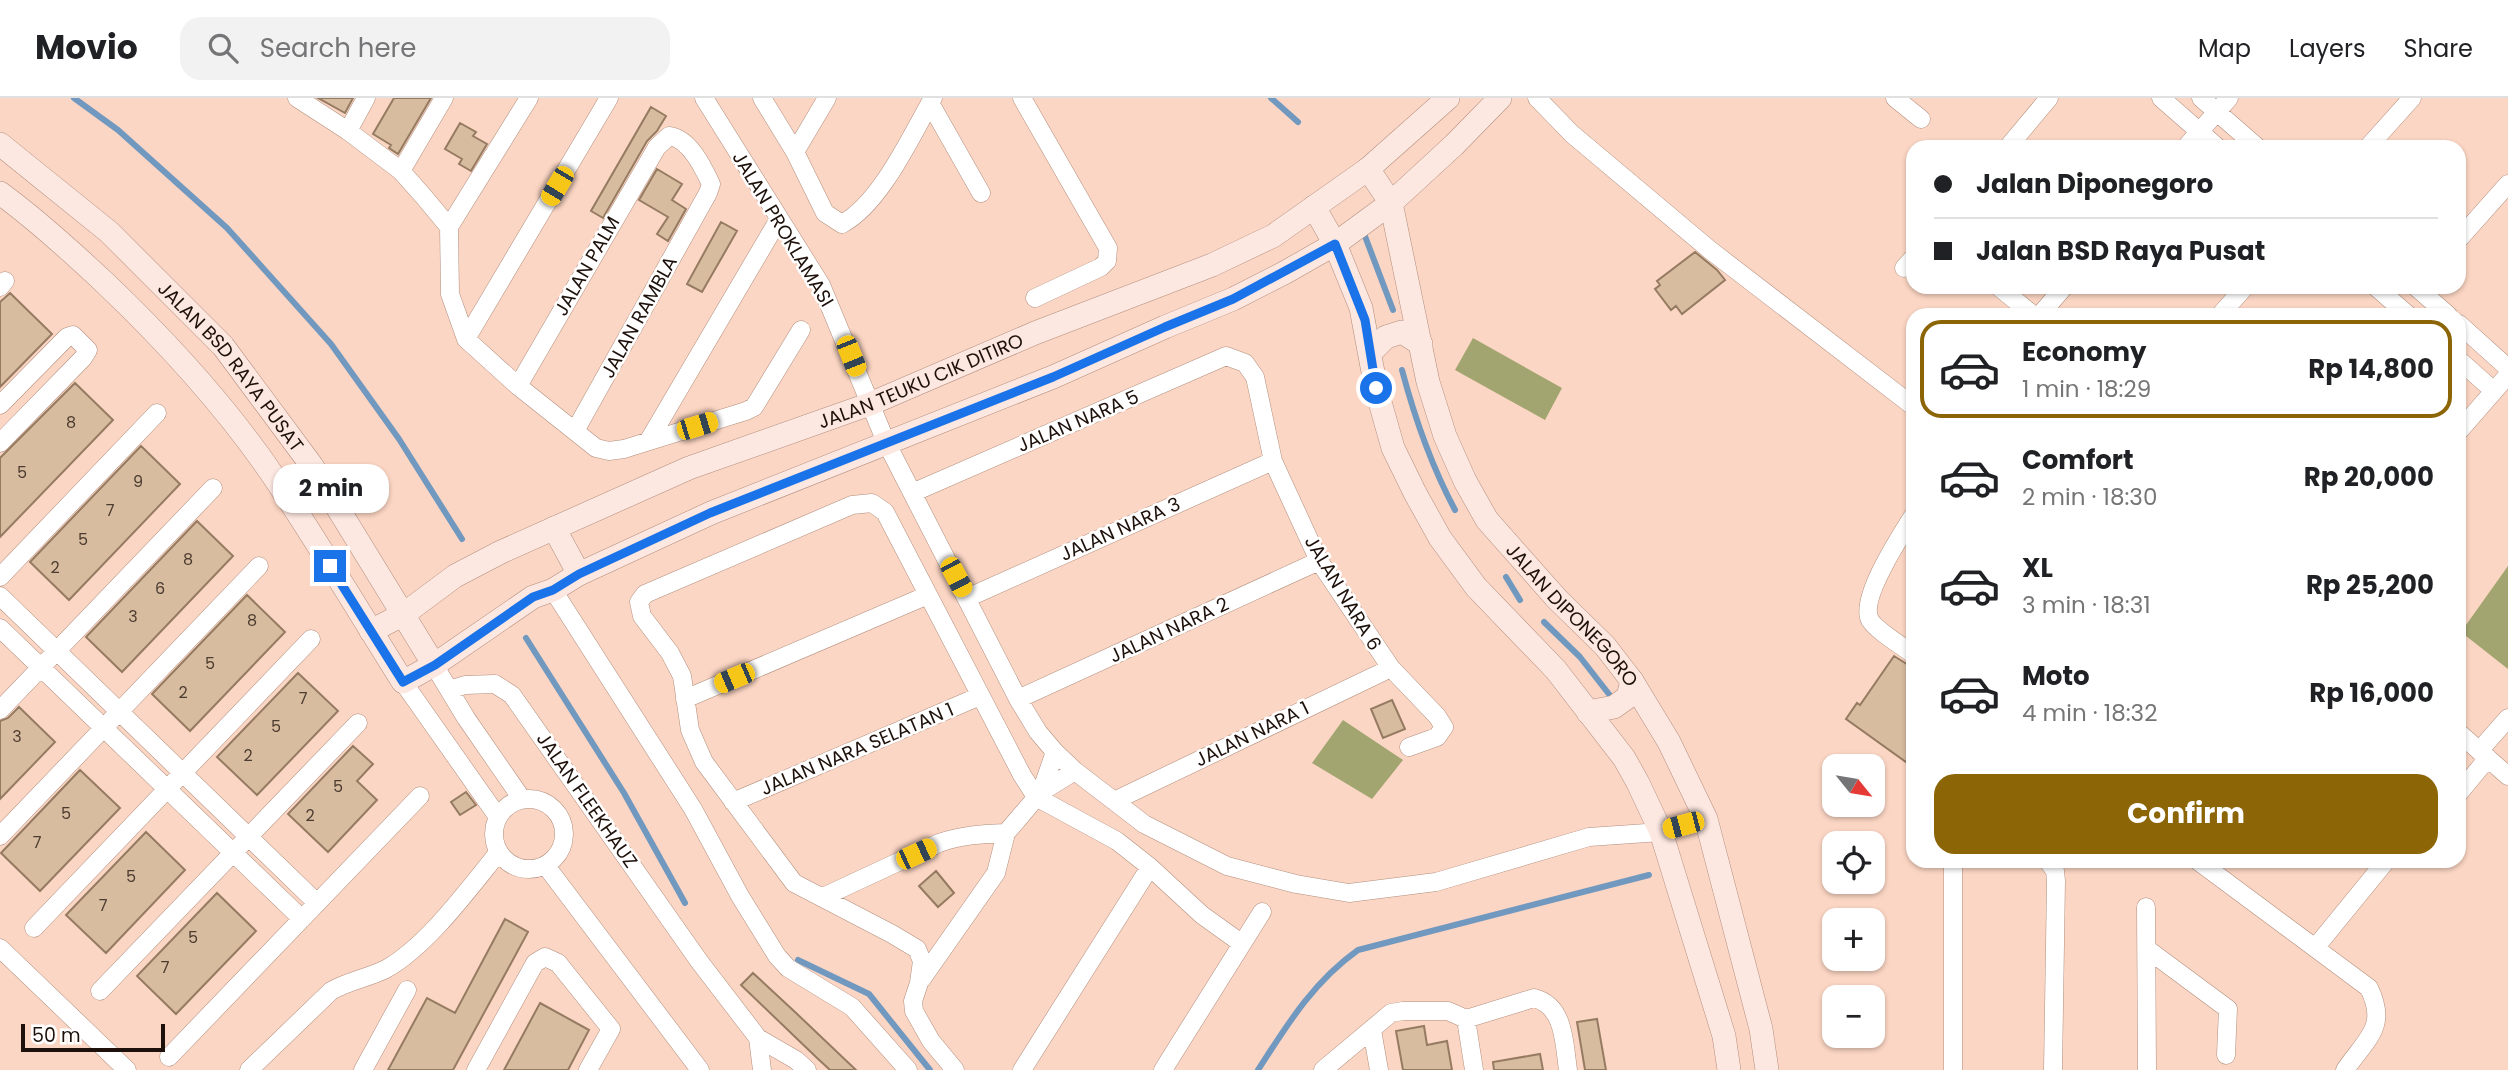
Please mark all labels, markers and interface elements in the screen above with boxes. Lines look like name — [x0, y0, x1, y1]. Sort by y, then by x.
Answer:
search box — [180, 17, 670, 80]
text: Movio — [35, 24, 138, 71]
icon: search — [204, 29, 242, 67]
text: Search here — [260, 30, 416, 66]
text: Map — [2198, 32, 2251, 65]
text: Layers — [2289, 32, 2365, 65]
text: Share — [2403, 32, 2473, 65]
street label: JALAN PROKLAMASI — [726, 146, 840, 312]
car — [538, 163, 577, 209]
text: Jalan Diponegoro — [1976, 166, 2213, 202]
street label: JALAN PALM — [548, 211, 626, 321]
text: Jalan BSD Raya Pusat — [1976, 233, 2265, 269]
street label: JALAN RAMBLA — [594, 251, 684, 383]
street label: JALAN BSD RAYA PUSAT — [152, 275, 310, 457]
street label: JALAN TEUKU CIK DITIRO — [814, 326, 1027, 435]
car — [834, 333, 869, 379]
text: Economy — [2022, 334, 2146, 370]
icon: car — [1938, 338, 2001, 401]
text: Rp 14,800 — [2308, 351, 2434, 387]
route start — [1360, 372, 1392, 404]
text: 1 min · 18:29 — [2022, 373, 2151, 405]
street label: JALAN NARA 5 — [1013, 383, 1143, 459]
car — [674, 410, 721, 442]
house number: 8 — [66, 411, 76, 434]
text: Comfort — [2022, 442, 2134, 478]
icon: car — [1938, 446, 2001, 509]
text: Rp 20,000 — [2304, 459, 2434, 495]
house number: 5 — [17, 461, 27, 484]
callout: 2 min — [272, 464, 388, 514]
house number: 9 — [133, 470, 143, 493]
text: 2 min — [299, 472, 363, 504]
text: 2 min · 18:30 — [2022, 481, 2157, 513]
street label: JALAN NARA 3 — [1056, 490, 1184, 568]
house number: 7 — [106, 499, 115, 522]
house number: 5 — [78, 528, 88, 551]
street label: JALAN NARA 6 — [1298, 530, 1388, 656]
street label: JALAN DIPONEGORO — [1500, 537, 1645, 692]
house number: 8 — [183, 548, 193, 571]
route end — [314, 550, 346, 582]
text: XL — [2022, 550, 2053, 586]
car — [937, 554, 976, 600]
icon: car — [1938, 554, 2001, 617]
house number: 2 — [50, 556, 60, 579]
text: Rp 25,200 — [2306, 567, 2434, 603]
house number: 6 — [155, 577, 165, 600]
text: 3 min · 18:31 — [2022, 589, 2151, 621]
street label: JALAN NARA 2 — [1105, 591, 1233, 669]
house number: 3 — [128, 605, 138, 628]
house number: 8 — [247, 609, 257, 632]
house number: 5 — [205, 652, 215, 675]
text: Moto — [2022, 658, 2090, 694]
car — [711, 660, 758, 696]
icon: car — [1938, 662, 2001, 725]
text: Rp 16,000 — [2309, 675, 2434, 711]
house number: 2 — [178, 681, 188, 704]
house number: 7 — [299, 687, 308, 710]
street label: JALAN NARA 1 — [1190, 695, 1314, 773]
street label: JALAN NARA SELATAN 1 — [756, 696, 958, 802]
text: 4 min · 18:32 — [2022, 697, 2157, 729]
house number: 5 — [271, 715, 281, 738]
house number: 3 — [12, 725, 22, 748]
street label: JALAN FLEEKHAUZ — [530, 727, 644, 873]
house number: 2 — [243, 744, 253, 767]
north arrow — [1822, 754, 1885, 817]
map controls — [1822, 754, 1885, 1048]
button: Confirm — [1934, 774, 2438, 854]
house number: 5 — [333, 775, 343, 798]
house number: 5 — [61, 802, 71, 825]
house number: 2 — [305, 804, 315, 827]
car — [1660, 809, 1707, 841]
house number: 7 — [33, 831, 42, 854]
button: locate — [1822, 831, 1885, 894]
car — [893, 836, 940, 872]
house number: 5 — [126, 865, 136, 888]
house number: 7 — [99, 894, 108, 917]
button: + — [1822, 908, 1885, 971]
house number: 5 — [188, 926, 198, 949]
house number: 7 — [161, 956, 170, 979]
button: − — [1822, 985, 1885, 1048]
scale bar — [21, 1021, 164, 1053]
text: 50 m — [32, 1022, 81, 1049]

